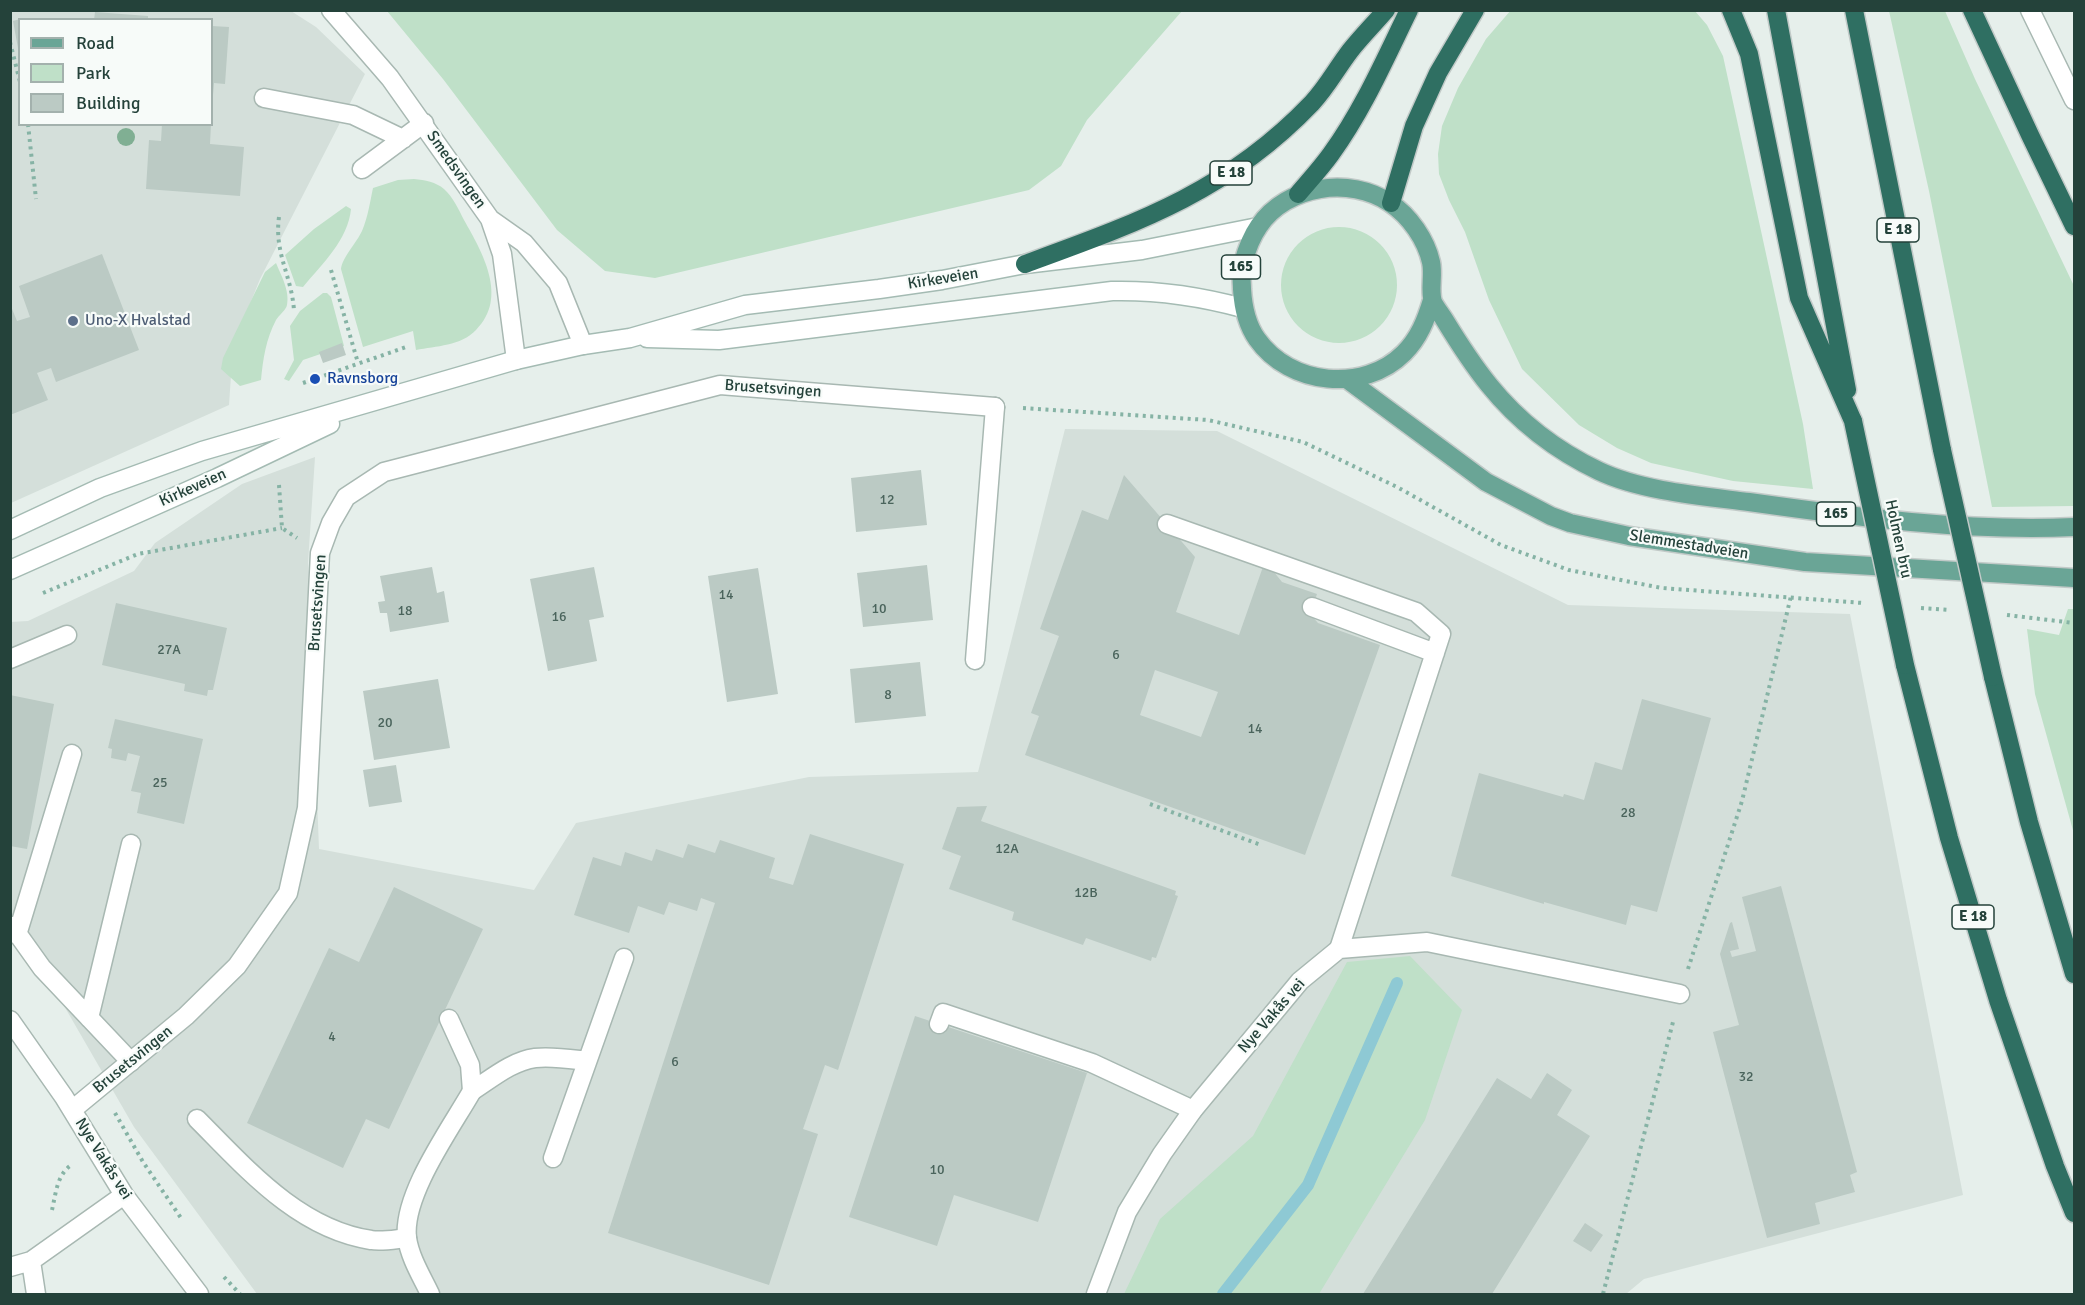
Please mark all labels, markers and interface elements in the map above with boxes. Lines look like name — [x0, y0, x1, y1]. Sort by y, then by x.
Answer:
legend — [18, 18, 213, 126]
text: Road — [76, 32, 115, 54]
text: Park — [76, 62, 111, 84]
text: Building — [76, 92, 140, 114]
street label: Smedsvingen — [422, 127, 490, 213]
road number: E 18 — [1210, 161, 1252, 185]
road number: E 18 — [1877, 218, 1919, 242]
road number: 165 — [1222, 255, 1260, 279]
street label: Kirkeveien — [906, 264, 980, 294]
place label: Uno-X Hvalstad — [85, 311, 191, 331]
marker: Uno-X Hvalstad — [66, 314, 80, 328]
place label: Ravnsborg — [327, 369, 398, 389]
marker: Ravnsborg — [308, 372, 322, 386]
street label: Brusetsvingen — [724, 376, 822, 402]
street label: Kirkeveien — [156, 465, 230, 511]
house number: 12 — [879, 492, 895, 508]
street label: Holmen bru — [1880, 498, 1916, 580]
road number: 165 — [1816, 502, 1856, 526]
street label: Slemmestadveien — [1628, 526, 1750, 564]
street label: Brusetsvingen — [305, 554, 331, 652]
house number: 14 — [718, 587, 734, 603]
house number: 10 — [871, 601, 887, 617]
house number: 18 — [397, 603, 413, 619]
house number: 16 — [551, 609, 567, 625]
house number: 27A — [157, 642, 181, 658]
house number: 6 — [1112, 647, 1120, 663]
house number: 8 — [884, 687, 892, 703]
house number: 20 — [377, 715, 393, 731]
house number: 14 — [1247, 721, 1263, 737]
house number: 25 — [152, 775, 168, 791]
house number: 28 — [1620, 805, 1636, 821]
house number: 12A — [995, 841, 1019, 857]
house number: 12B — [1074, 885, 1098, 901]
road number: E 18 — [1952, 905, 1994, 929]
street label: Nye Vakås vei — [1234, 975, 1310, 1057]
street label: Brusetsvingen — [89, 1022, 177, 1098]
house number: 4 — [328, 1029, 336, 1045]
house number: 6 — [671, 1054, 679, 1070]
house number: 32 — [1738, 1069, 1754, 1085]
street label: Nye Vakås vei — [70, 1115, 136, 1203]
house number: 10 — [929, 1162, 945, 1178]

